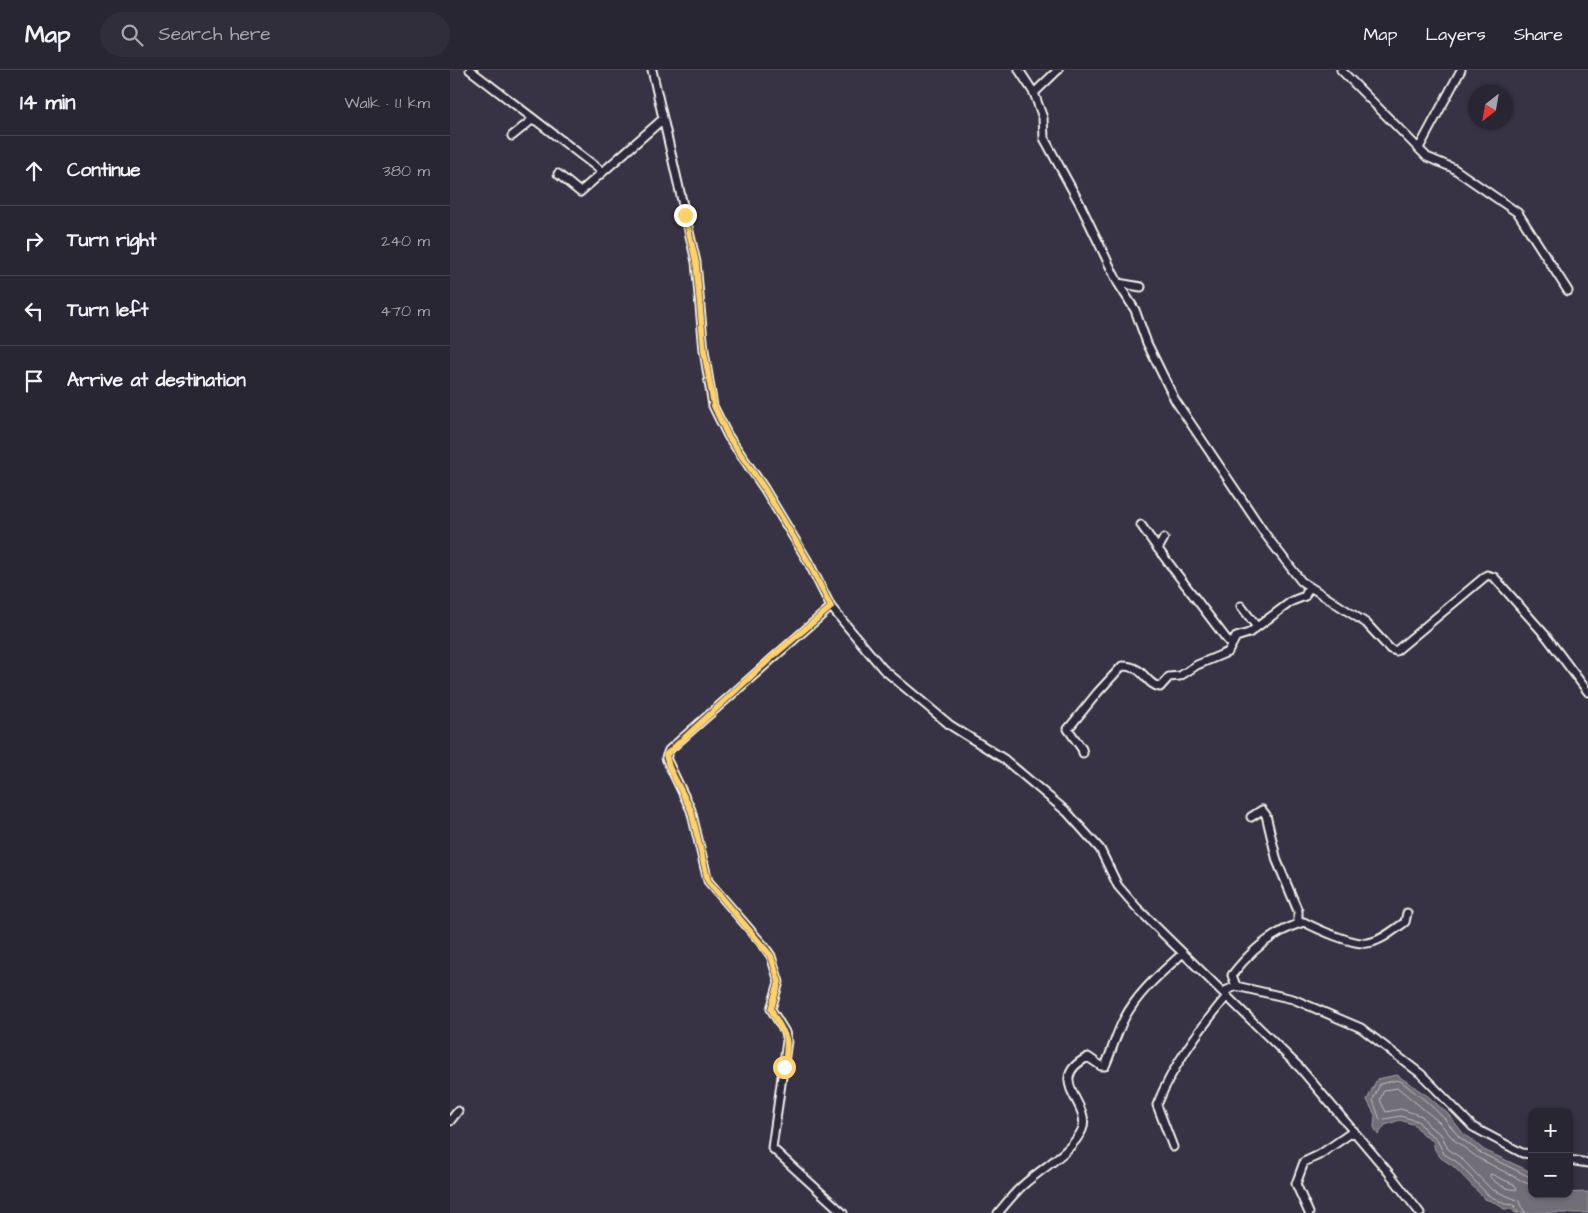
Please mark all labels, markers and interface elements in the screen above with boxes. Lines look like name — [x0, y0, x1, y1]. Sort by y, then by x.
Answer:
search box — [100, 12, 450, 57]
text: Map — [25, 18, 70, 52]
icon: search — [118, 21, 146, 49]
text: Search here — [158, 21, 271, 48]
text: Map — [1363, 22, 1397, 47]
text: Layers — [1425, 22, 1486, 47]
text: Share — [1514, 22, 1563, 47]
north arrow — [1468, 85, 1513, 130]
text: 14 min — [20, 88, 75, 117]
text: Walk · 1.1 km — [344, 92, 430, 114]
icon: ahead — [20, 157, 48, 185]
text: Continue — [67, 157, 141, 184]
text: 380 m — [383, 160, 430, 182]
route end — [674, 204, 697, 227]
icon: right — [20, 227, 48, 255]
text: Turn right — [67, 227, 156, 254]
text: 240 m — [381, 230, 430, 252]
icon: left — [20, 297, 48, 325]
text: Turn left — [67, 297, 148, 324]
text: 470 m — [380, 300, 430, 322]
icon: arrive — [20, 367, 48, 395]
text: Arrive at destination — [67, 367, 246, 394]
route start — [773, 1056, 796, 1079]
map controls — [1528, 1108, 1573, 1198]
button: + — [1528, 1108, 1573, 1153]
button: − — [1528, 1153, 1573, 1198]

